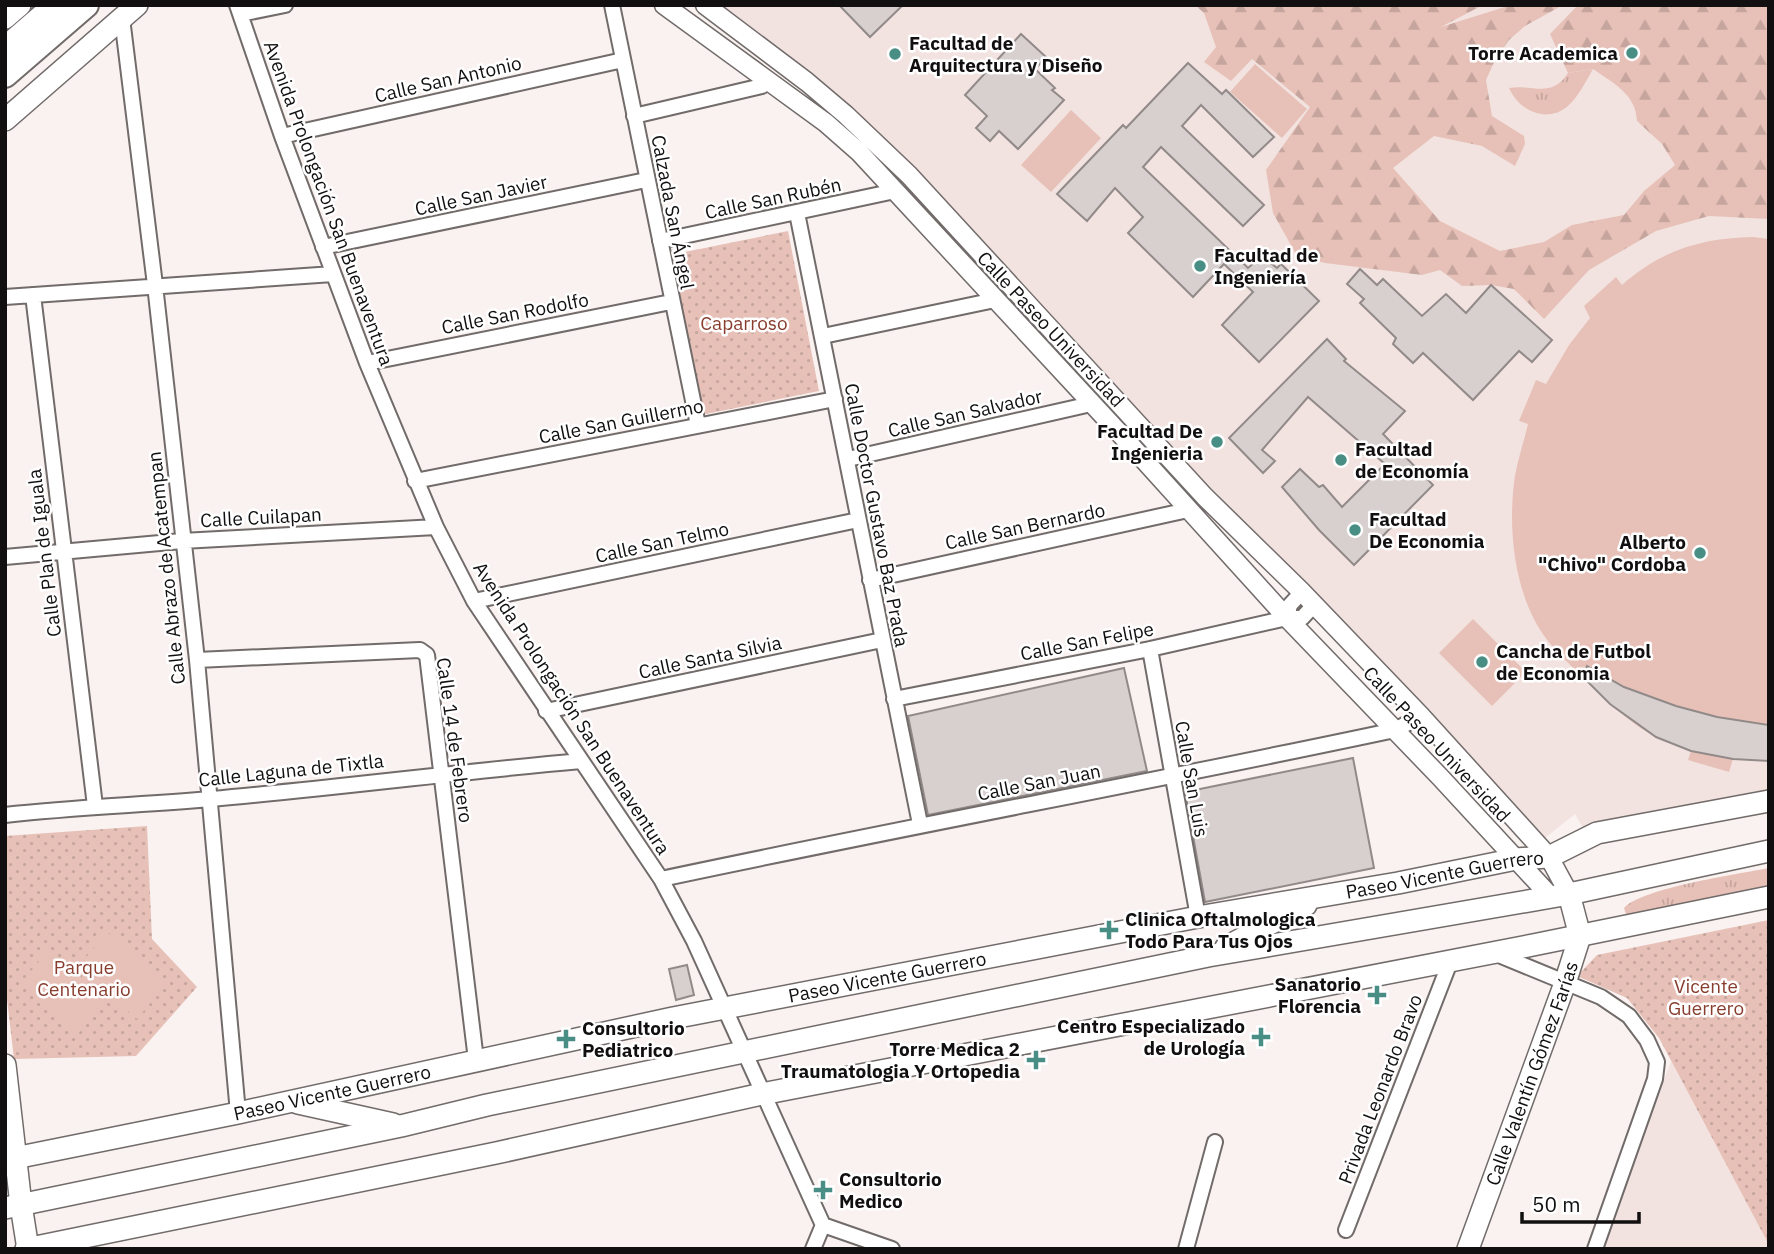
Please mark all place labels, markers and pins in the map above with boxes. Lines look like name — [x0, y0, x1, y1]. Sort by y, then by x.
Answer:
place label: Facultad de Arquitectura y Diseño — [909, 31, 1103, 77]
place label: Torre Academica — [1468, 41, 1618, 65]
marker: Torre Academica — [1624, 45, 1640, 61]
marker: Facultad de Arquitectura y Diseño — [887, 46, 903, 62]
place label: Facultad de Ingeniería — [1214, 243, 1318, 289]
marker: Facultad de Ingeniería — [1192, 258, 1208, 274]
place label: Facultad De Ingenieria — [1097, 419, 1203, 465]
marker: Facultad De Ingenieria — [1209, 434, 1225, 450]
place label: Facultad de Economía — [1355, 437, 1469, 483]
marker: Facultad de Economía — [1333, 452, 1349, 468]
place label: Facultad De Economia — [1369, 507, 1485, 553]
marker: Facultad De Economia — [1347, 522, 1363, 538]
place label: Alberto "Chivo" Cordoba — [1538, 530, 1686, 576]
marker: Alberto "Chivo" Cordoba — [1692, 545, 1708, 561]
place label: Cancha de Futbol de Economia — [1496, 639, 1651, 685]
marker: Cancha de Futbol de Economia — [1474, 654, 1490, 670]
place label: Clinica Oftalmologica Todo Para Tus Ojos — [1125, 907, 1316, 953]
marker: Clinica Oftalmologica Todo Para Tus Ojos — [1099, 920, 1119, 940]
place label: Sanatorio Florencia — [1275, 972, 1361, 1018]
marker: Sanatorio Florencia — [1367, 985, 1387, 1005]
place label: Centro Especializado de Urología — [1057, 1014, 1245, 1060]
place label: Consultorio Pediatrico — [582, 1016, 685, 1062]
marker: Centro Especializado de Urología — [1251, 1027, 1271, 1047]
marker: Consultorio Pediatrico — [556, 1029, 576, 1049]
place label: Torre Medica 2 Traumatologia Y Ortopedia — [781, 1037, 1020, 1083]
marker: Torre Medica 2 Traumatologia Y Ortopedia — [1026, 1050, 1046, 1070]
place label: Consultorio Medico — [839, 1167, 942, 1213]
marker: Consultorio Medico — [813, 1180, 833, 1200]

